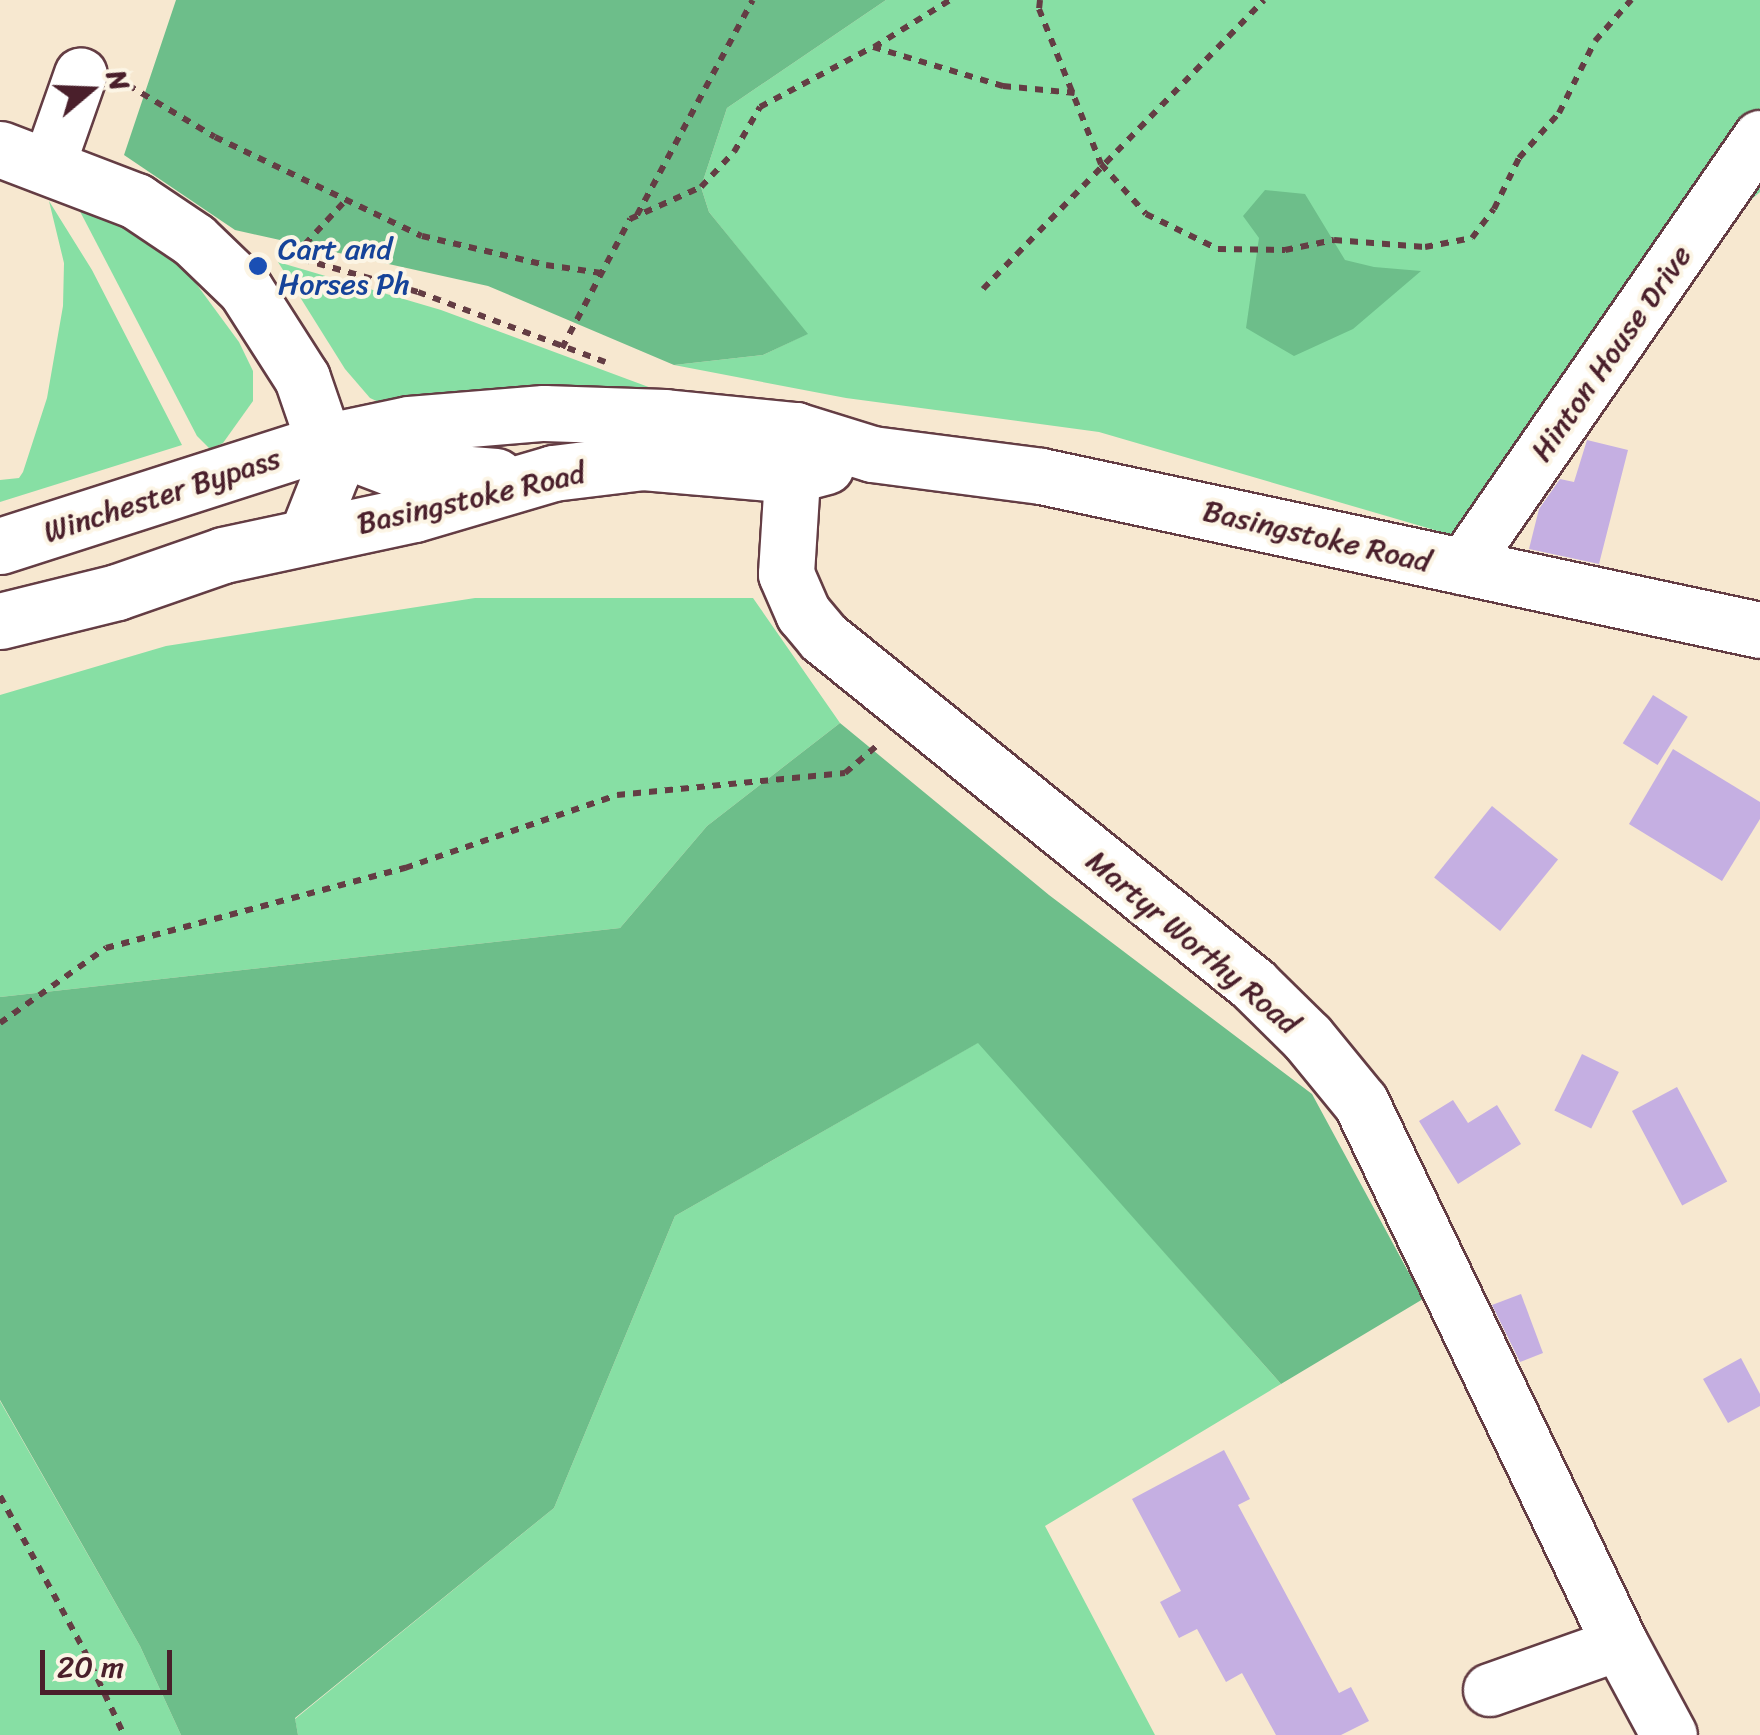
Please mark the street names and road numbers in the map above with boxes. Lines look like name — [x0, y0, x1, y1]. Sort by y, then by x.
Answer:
street label: Hinton House Drive — [1523, 238, 1699, 468]
street label: Winchester Bypass — [39, 440, 285, 550]
street label: Basingstoke Road — [354, 454, 588, 542]
street label: Basingstoke Road — [1200, 492, 1434, 580]
street label: Martyr Worthy Road — [1079, 842, 1307, 1042]

